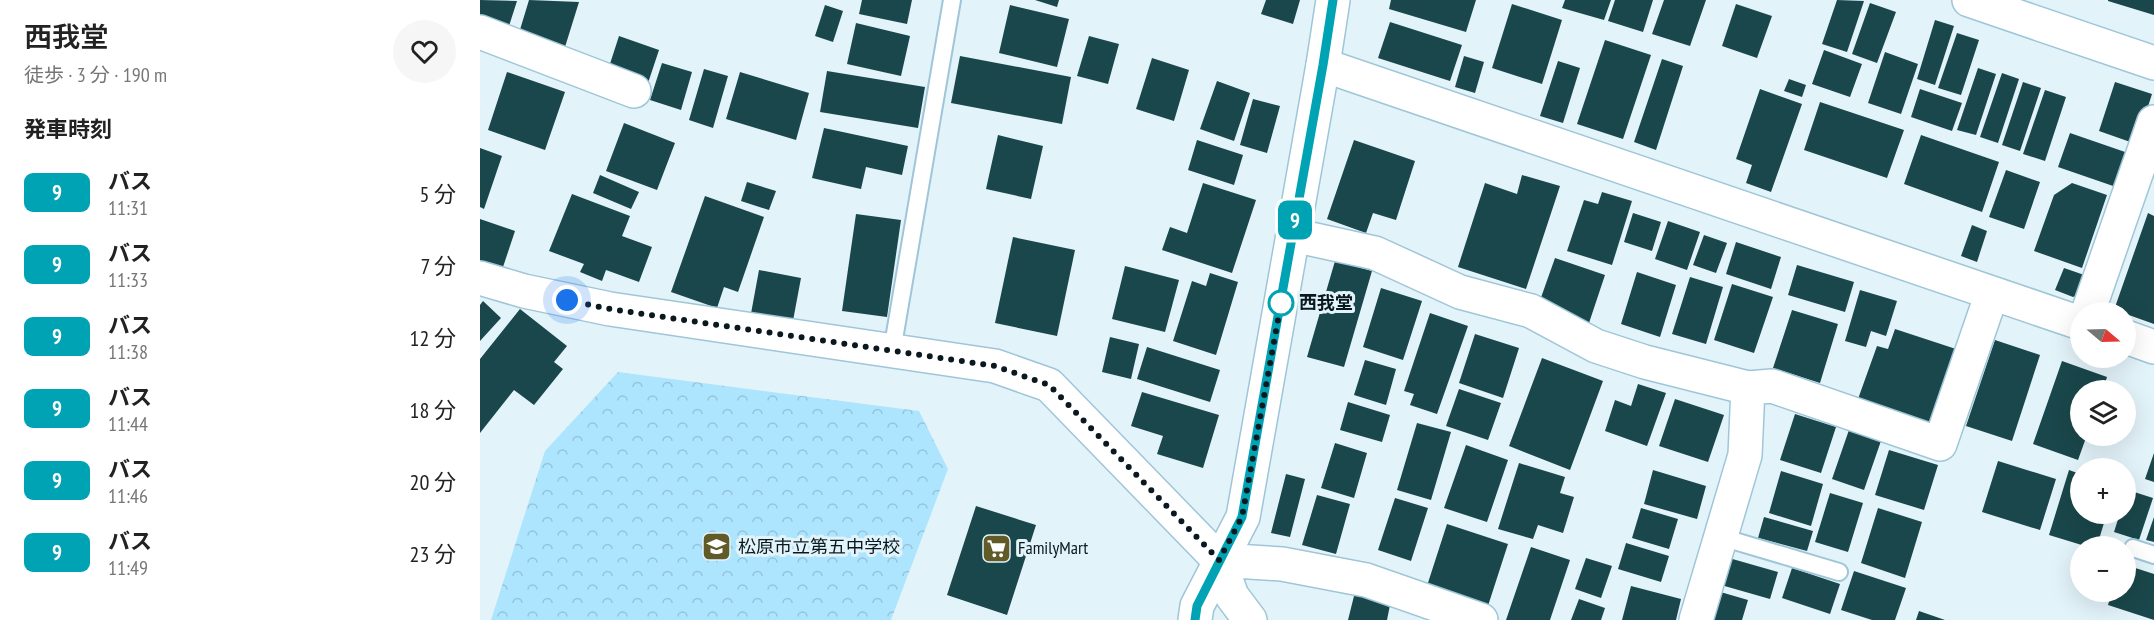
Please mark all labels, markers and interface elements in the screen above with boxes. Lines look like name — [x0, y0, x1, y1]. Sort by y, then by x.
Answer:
text: 西我堂 — [24, 18, 108, 55]
button: heart — [393, 20, 456, 83]
text: 徒歩 · 3 分 · 190 m — [24, 62, 167, 88]
text: 発車時刻 — [24, 115, 112, 143]
text: バス — [108, 167, 152, 195]
text: 9 — [52, 179, 62, 206]
text: 5 分 — [419, 180, 456, 208]
text: 11:31 — [108, 195, 148, 221]
line badge: 9 — [1276, 200, 1314, 240]
text: 9 — [1290, 207, 1300, 234]
text: バス — [108, 239, 152, 267]
text: 9 — [52, 251, 62, 278]
text: 7 分 — [420, 252, 456, 280]
text: 11:33 — [108, 267, 148, 293]
your location — [552, 285, 582, 315]
marker: 西我堂 — [1268, 290, 1294, 316]
place label: 西我堂 — [1299, 291, 1353, 314]
north arrow — [2070, 302, 2136, 368]
map controls — [2070, 302, 2136, 602]
text: バス — [108, 311, 152, 339]
text: 9 — [52, 323, 62, 350]
text: 12 分 — [410, 324, 456, 352]
text: 11:38 — [108, 339, 148, 365]
button: layers — [2070, 380, 2136, 446]
text: バス — [108, 383, 152, 411]
text: 9 — [52, 395, 62, 422]
text: 18 分 — [410, 396, 456, 424]
text: 11:44 — [108, 411, 148, 437]
text: バス — [108, 455, 152, 483]
button: + — [2070, 458, 2136, 524]
text: 9 — [52, 467, 62, 494]
text: 20 分 — [410, 468, 456, 496]
text: 11:46 — [108, 483, 148, 509]
text: バス — [108, 527, 152, 555]
school or university icon: 松原市立第五中学校 — [701, 531, 733, 563]
supermarket icon: FamilyMart — [981, 532, 1013, 564]
place label: 松原市立第五中学校 — [738, 535, 900, 558]
place label: FamilyMart — [1018, 536, 1088, 559]
button: − — [2070, 536, 2136, 602]
text: 9 — [52, 539, 62, 566]
text: 23 分 — [410, 540, 456, 568]
text: 11:49 — [108, 555, 148, 581]

